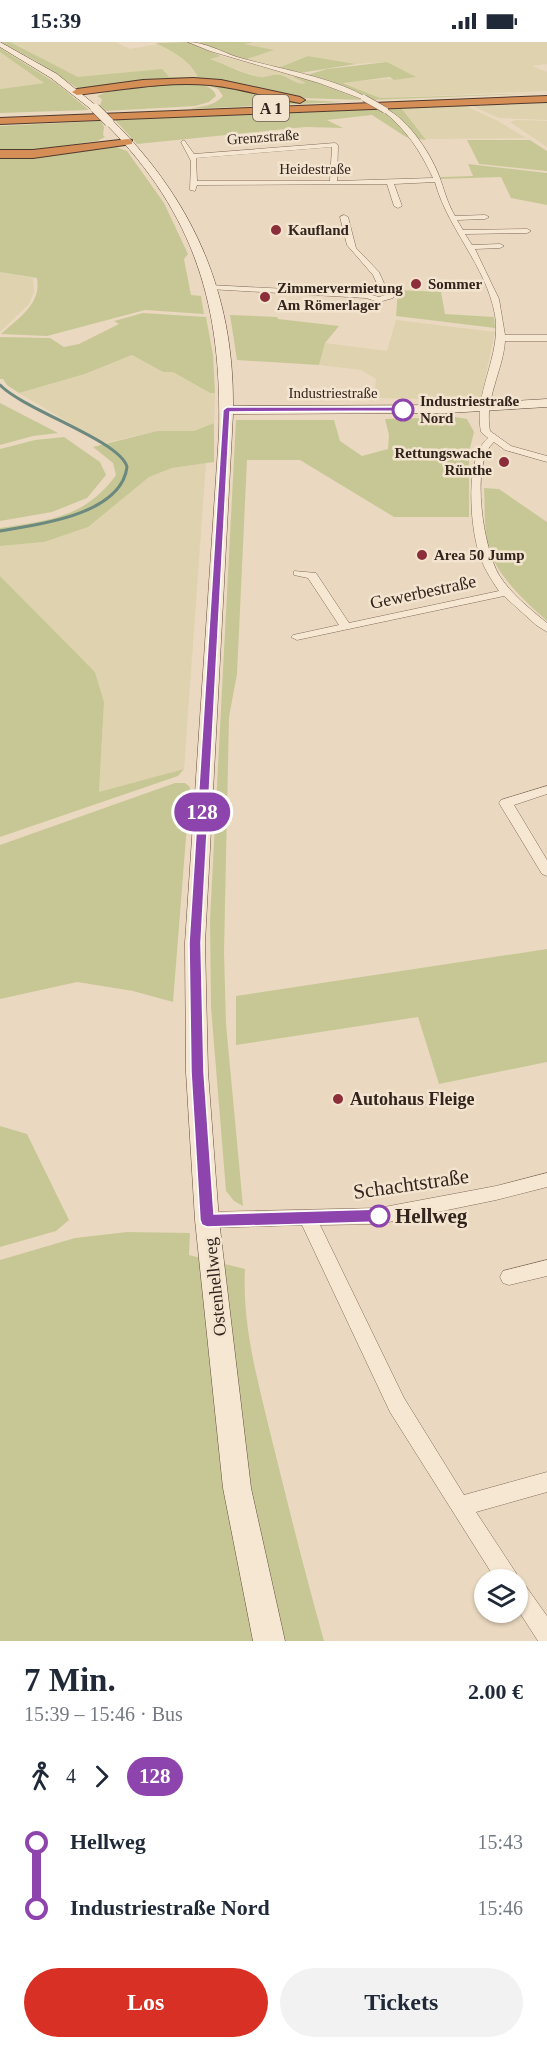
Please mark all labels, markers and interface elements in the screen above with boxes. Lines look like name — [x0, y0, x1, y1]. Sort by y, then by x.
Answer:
text: 15:39 — [30, 8, 81, 33]
road number: A 1 — [253, 95, 289, 121]
street label: Grenzstraße — [226, 126, 300, 148]
street label: Heidestraße — [279, 161, 351, 177]
place label: Kaufland — [288, 222, 350, 238]
marker: Kaufland — [269, 223, 283, 237]
place label: Sommer — [428, 276, 482, 292]
marker: Sommer — [409, 277, 423, 291]
place label: Zimmervermietung Am Römerlager — [277, 280, 403, 313]
marker: Zimmervermietung Am Römerlager — [258, 290, 272, 304]
street label: Industriestraße — [288, 385, 378, 401]
place label: Industriestraße Nord — [420, 393, 520, 426]
marker: Industriestraße Nord — [392, 399, 414, 421]
place label: Rettungswache Rünthe — [395, 445, 492, 478]
marker: Rettungswache Rünthe — [497, 455, 511, 469]
place label: Area 50 Jump — [434, 547, 525, 563]
marker: Area 50 Jump — [415, 548, 429, 562]
street label: Gewerbestraße — [368, 571, 478, 613]
line badge: 128 — [168, 792, 236, 832]
text: 128 — [186, 800, 218, 824]
place label: Autohaus Fleige — [350, 1089, 475, 1109]
marker: Autohaus Fleige — [331, 1092, 345, 1106]
street label: Schachtstraße — [352, 1164, 470, 1204]
place label: Hellweg — [395, 1204, 468, 1228]
marker: Hellweg — [368, 1205, 390, 1227]
street label: Ostenhellweg — [200, 1237, 230, 1337]
map controls — [474, 1569, 528, 1623]
button: layers — [474, 1569, 528, 1623]
text: 7 Min. — [24, 1662, 116, 1698]
text: 2.00 € — [468, 1679, 523, 1704]
text: 15:39 – 15:46 · Bus — [24, 1703, 183, 1725]
icon: walk — [24, 1760, 57, 1793]
icon: forward — [85, 1760, 118, 1793]
text: 128 — [139, 1764, 171, 1788]
text: 4 — [66, 1765, 76, 1787]
text: Hellweg — [70, 1829, 146, 1854]
text: 15:43 — [477, 1831, 523, 1853]
text: Industriestraße Nord — [70, 1895, 270, 1920]
text: 15:46 — [477, 1897, 523, 1919]
button: Los — [24, 1968, 268, 2037]
button: Tickets — [280, 1968, 523, 2037]

